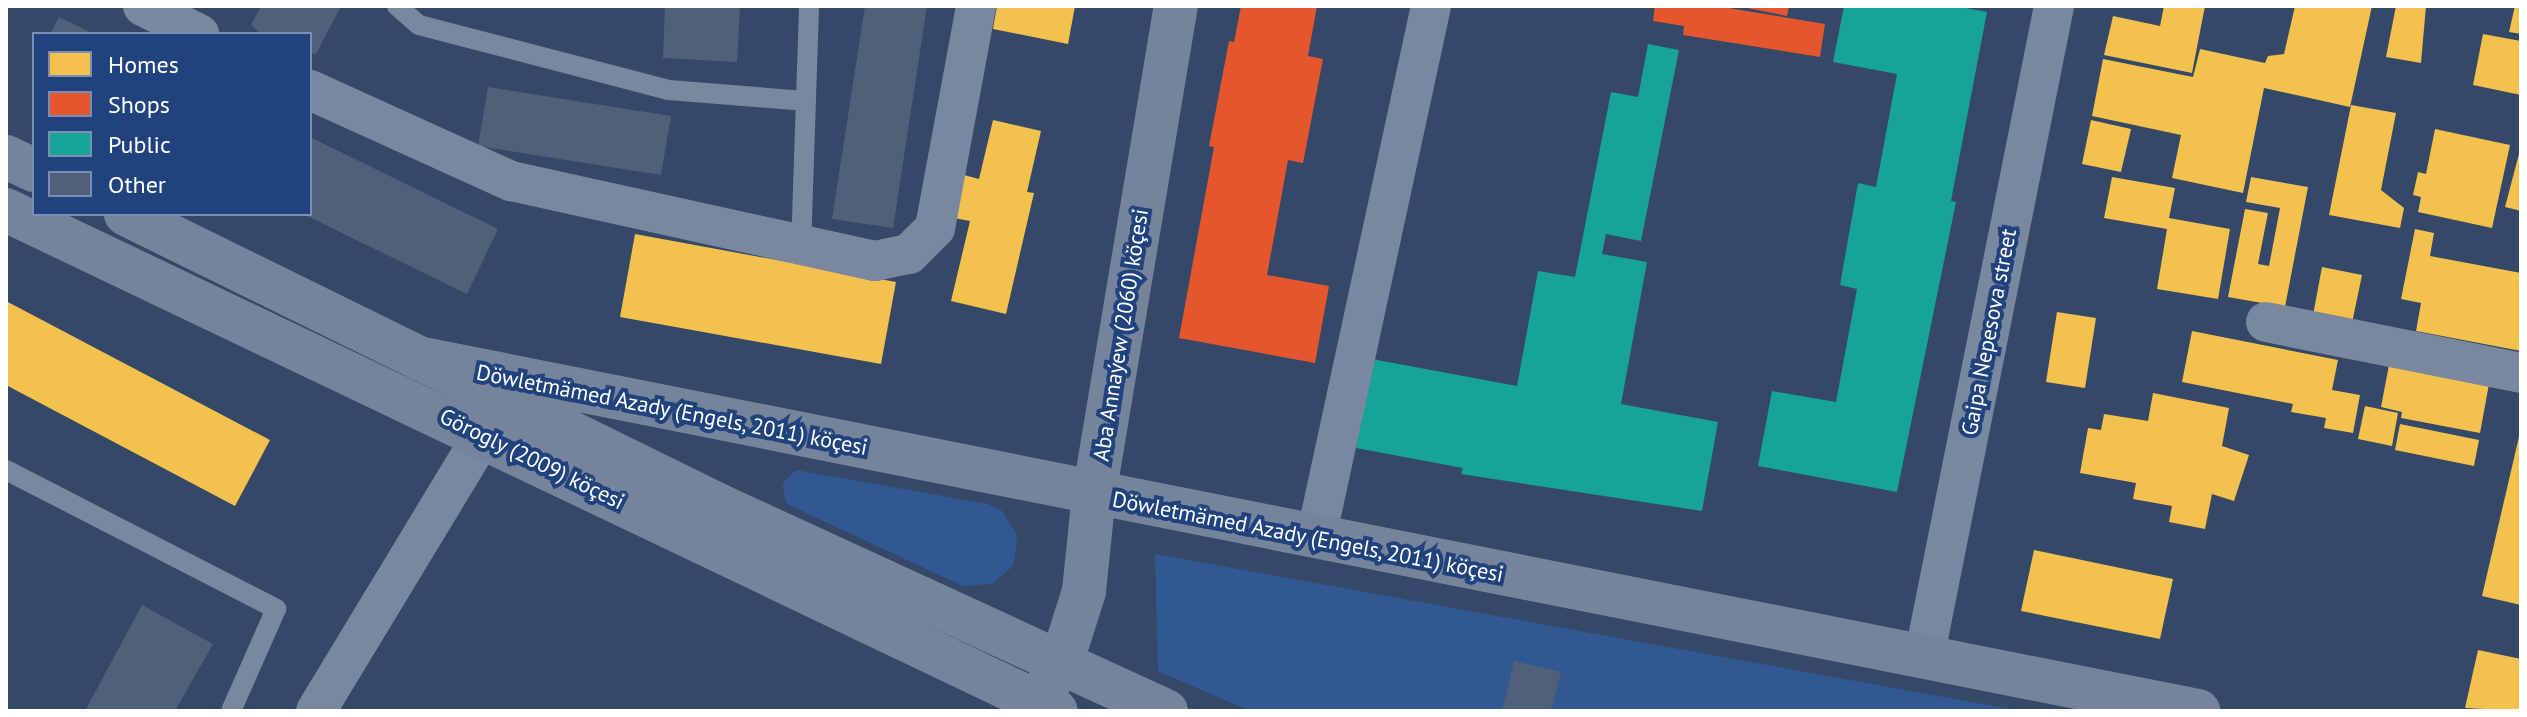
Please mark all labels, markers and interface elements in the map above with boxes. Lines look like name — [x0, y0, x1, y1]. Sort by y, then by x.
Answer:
legend — [32, 32, 312, 216]
text: Homes — [108, 49, 179, 80]
text: Shops — [108, 89, 170, 120]
text: Public — [108, 129, 171, 160]
text: Other — [108, 169, 166, 200]
street label: Aba Annaýew (2060) köçesi — [1088, 206, 1154, 464]
street label: Gaipa Nepesova street — [1956, 226, 2022, 438]
street label: Döwletmämed Azady (Engels, 2011) köçesi — [473, 359, 871, 461]
street label: Görogly (2009) köçesi — [435, 403, 629, 515]
street label: Döwletmämed Azady (Engels, 2011) köçesi — [1109, 486, 1507, 588]

